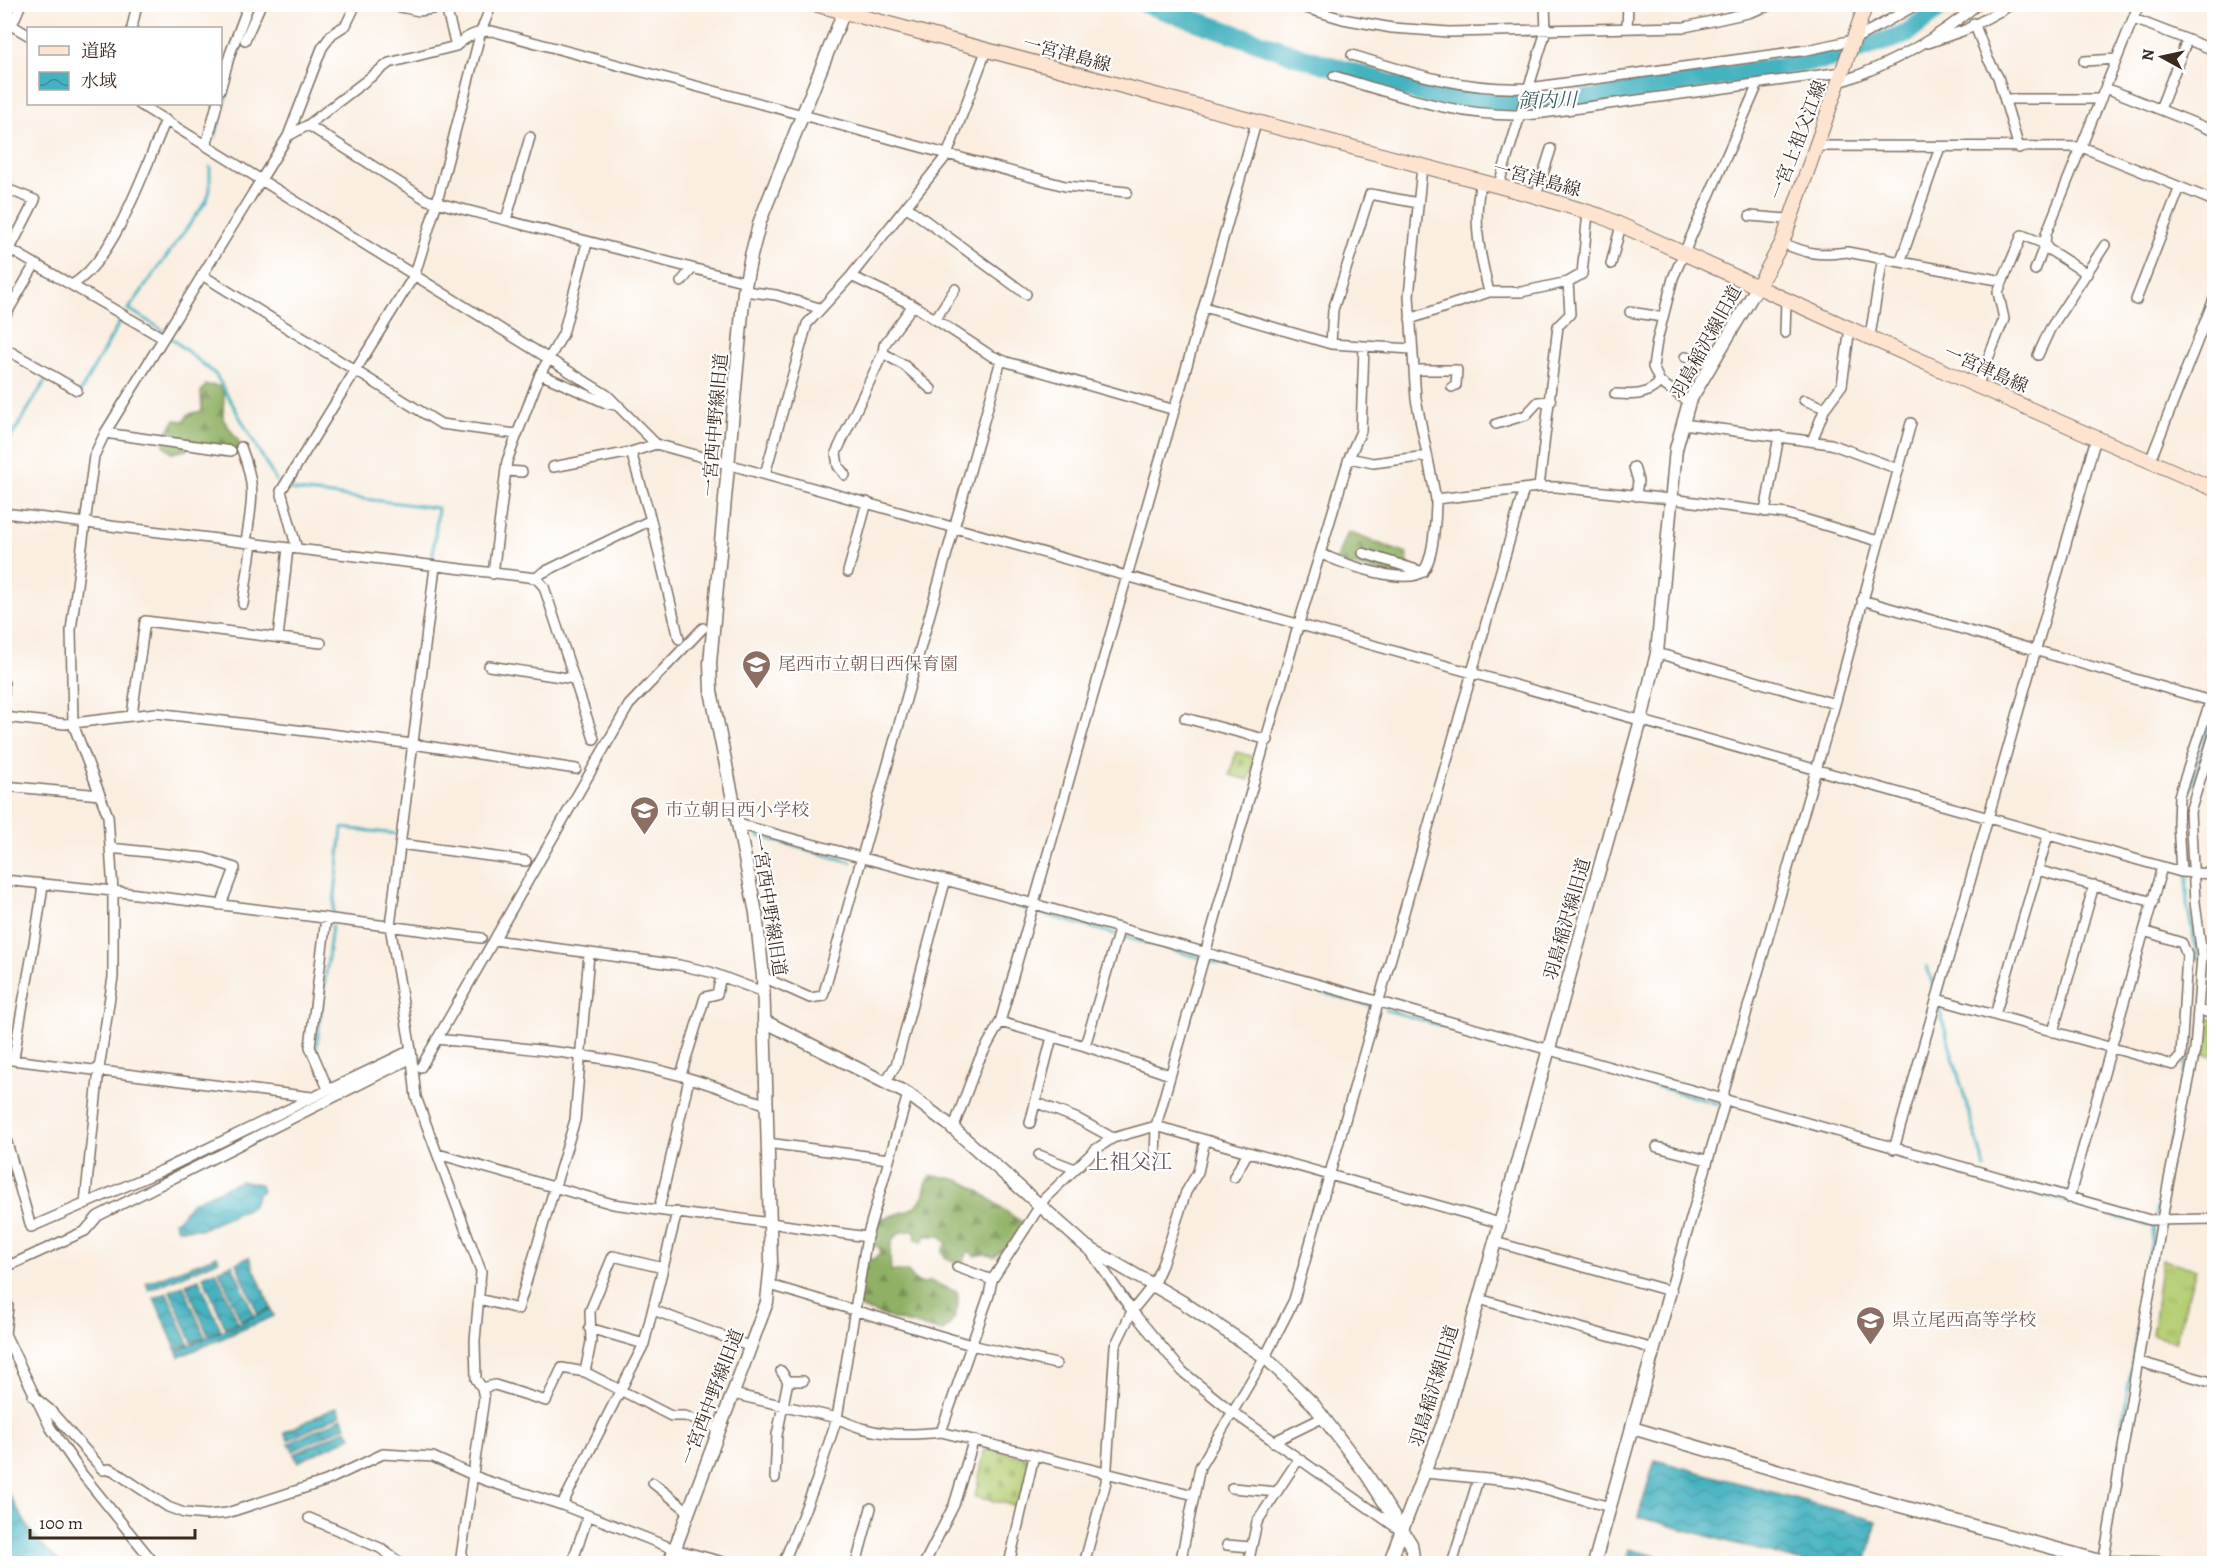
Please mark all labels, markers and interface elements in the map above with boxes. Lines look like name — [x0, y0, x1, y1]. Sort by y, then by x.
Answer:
legend — [27, 27, 222, 105]
north arrow — [2132, 27, 2192, 87]
street label: 一宮津島線 — [1020, 31, 1114, 77]
text: 道路 — [81, 39, 117, 63]
text: N — [2136, 47, 2160, 62]
text: 水域 — [81, 69, 117, 93]
street label: 一宮上祖父江線 — [1764, 77, 1832, 203]
water label: 領内川 — [1517, 86, 1579, 115]
street label: 一宮津島線 — [1490, 156, 1584, 202]
street label: 羽島稲沢線旧道 — [1665, 281, 1747, 403]
street label: 一宮津島線 — [1940, 340, 2032, 398]
street label: 一宮西中野線旧道 — [697, 352, 733, 498]
school or university icon: 尾西市立朝日西保育園 — [741, 648, 773, 690]
place label: 尾西市立朝日西保育園 — [778, 652, 958, 676]
school or university icon: 市立朝日西小学校 — [628, 794, 660, 836]
place label: 市立朝日西小学校 — [665, 798, 809, 822]
street label: 一宮西中野線旧道 — [746, 832, 792, 978]
street label: 羽島稲沢線旧道 — [1538, 855, 1596, 983]
district label: 上祖父江 — [1088, 1148, 1172, 1176]
school or university icon: 県立尾西高等学校 — [1855, 1304, 1887, 1346]
place label: 県立尾西高等学校 — [1892, 1308, 2036, 1332]
street label: 羽島稲沢線旧道 — [1404, 1322, 1464, 1450]
street label: 一宮西中野線旧道 — [675, 1325, 749, 1469]
scale bar — [30, 1502, 195, 1540]
text: 100 m — [39, 1511, 83, 1535]

